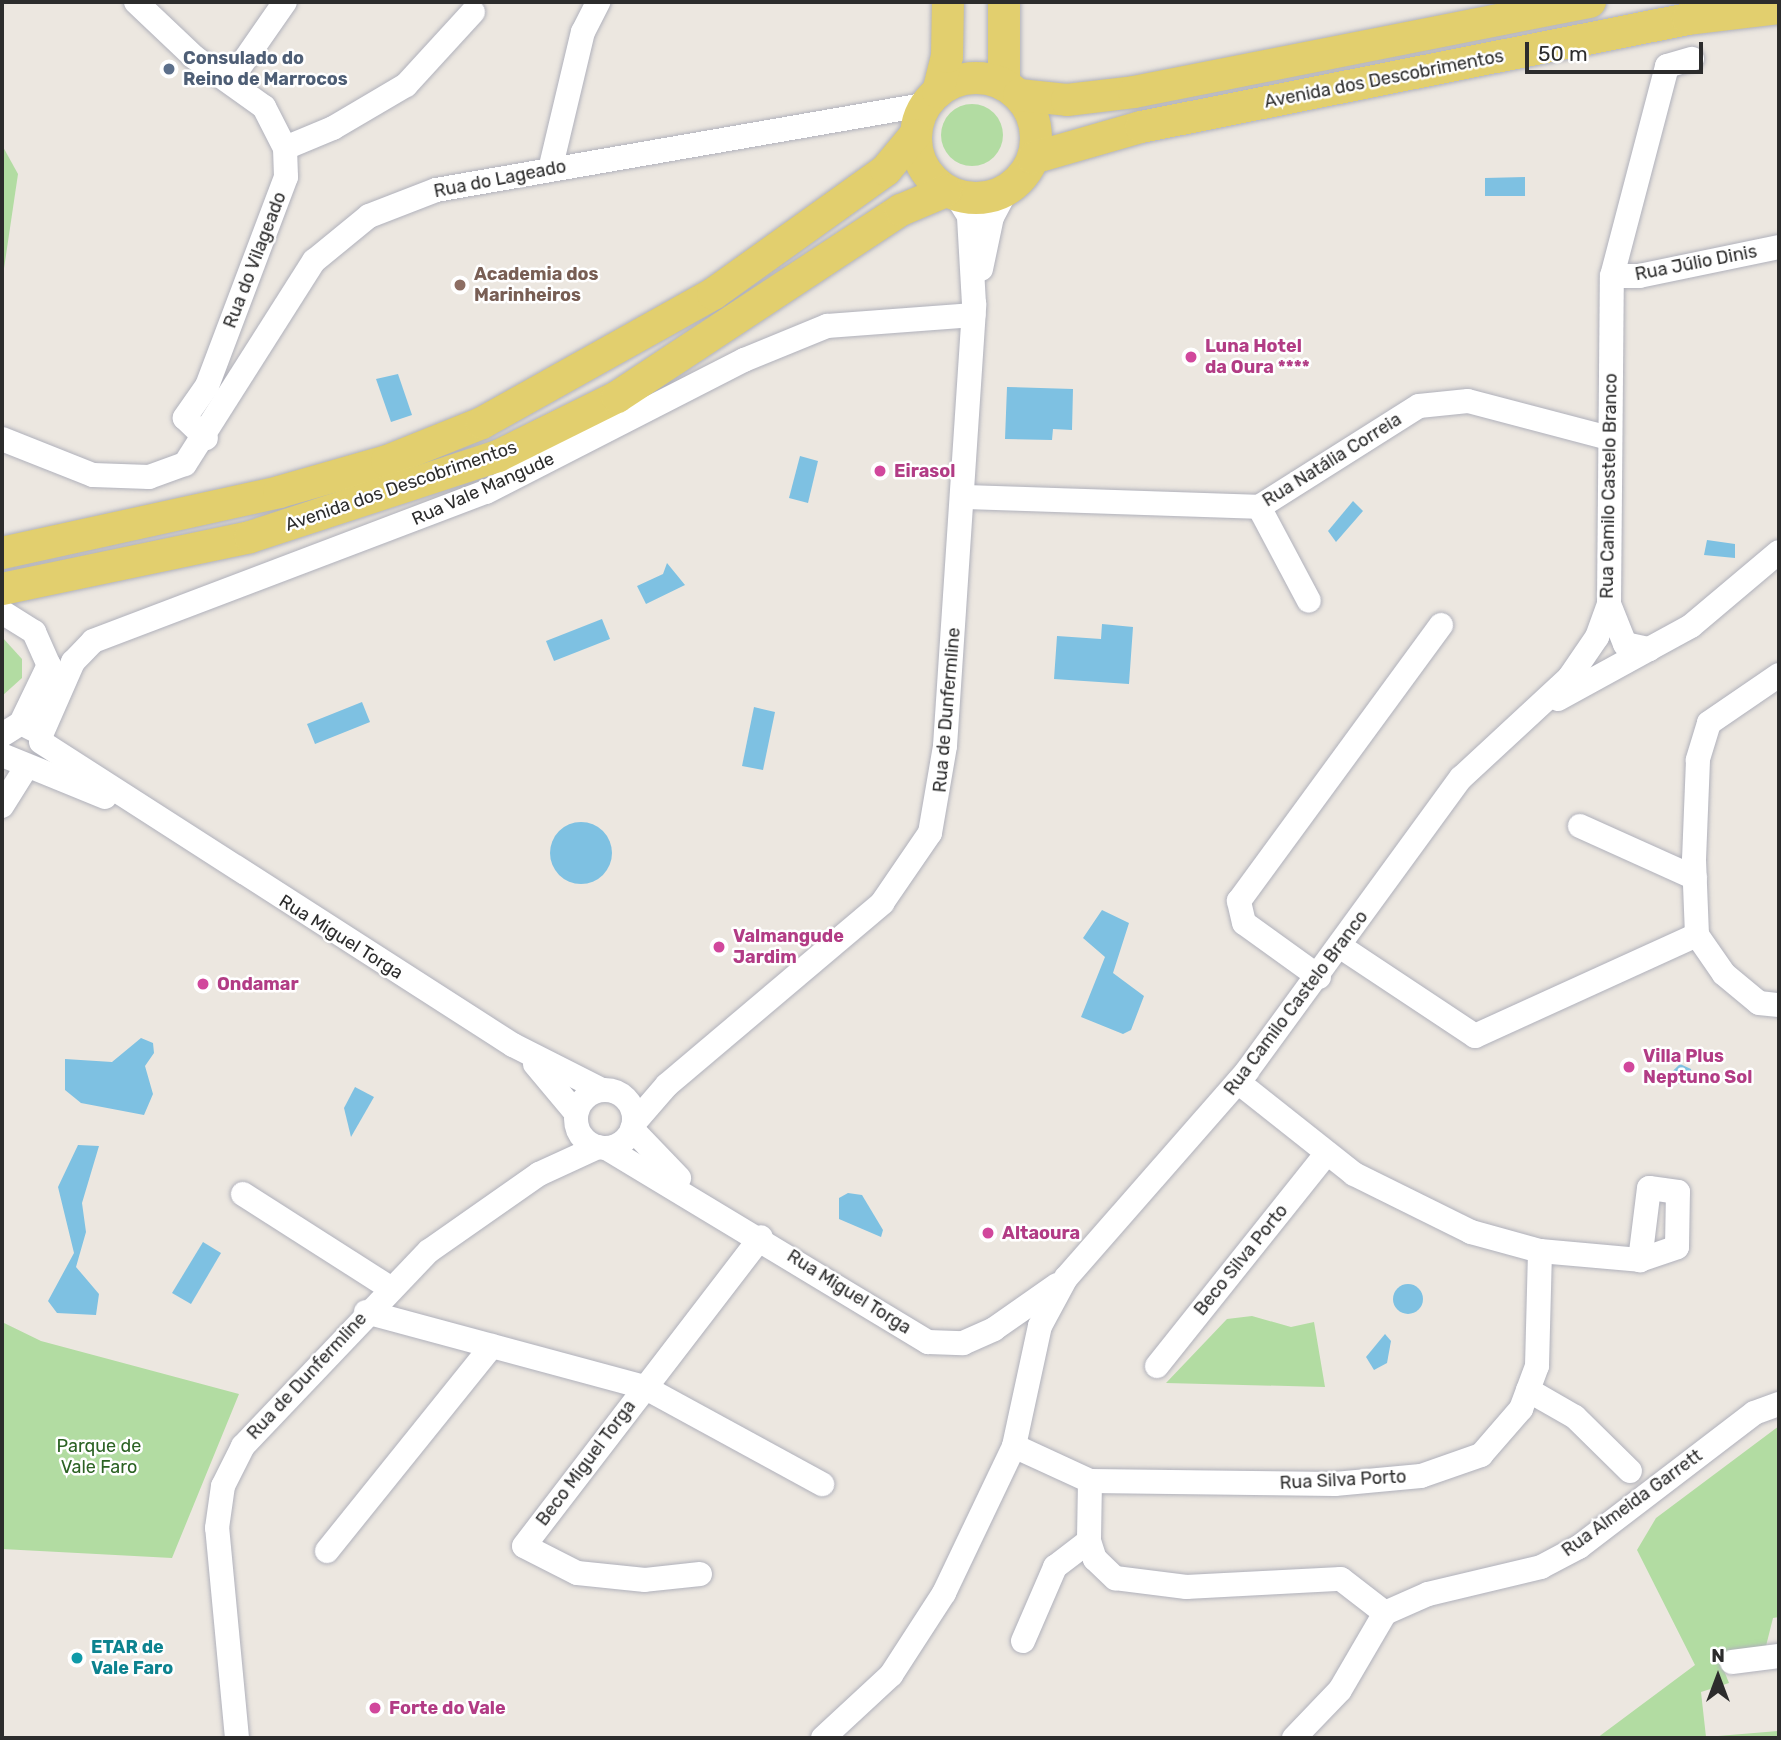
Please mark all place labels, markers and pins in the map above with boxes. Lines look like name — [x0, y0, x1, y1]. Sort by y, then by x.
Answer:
place label: Consulado do Reino de Marrocos — [183, 48, 348, 90]
marker: Consulado do Reino de Marrocos — [161, 61, 177, 77]
place label: Academia dos Marinheiros — [474, 264, 598, 306]
marker: Academia dos Marinheiros — [452, 277, 468, 293]
place label: Luna Hotel da Oura **** — [1205, 336, 1310, 378]
marker: Luna Hotel da Oura **** — [1183, 349, 1199, 365]
place label: Eirasol — [894, 460, 955, 482]
marker: Eirasol — [872, 463, 888, 479]
place label: Valmangude Jardim — [733, 926, 844, 968]
marker: Valmangude Jardim — [711, 939, 727, 955]
place label: Ondamar — [217, 973, 299, 995]
marker: Ondamar — [195, 976, 211, 992]
place label: Villa Plus Neptuno Sol — [1643, 1046, 1752, 1088]
marker: Villa Plus Neptuno Sol — [1621, 1059, 1637, 1075]
place label: Altaoura — [1002, 1222, 1080, 1244]
marker: Altaoura — [980, 1225, 996, 1241]
place label: ETAR de Vale Faro — [91, 1637, 173, 1680]
marker: ETAR de Vale Faro — [69, 1650, 85, 1666]
place label: Forte do Vale — [389, 1697, 506, 1719]
marker: Forte do Vale — [367, 1700, 383, 1716]

